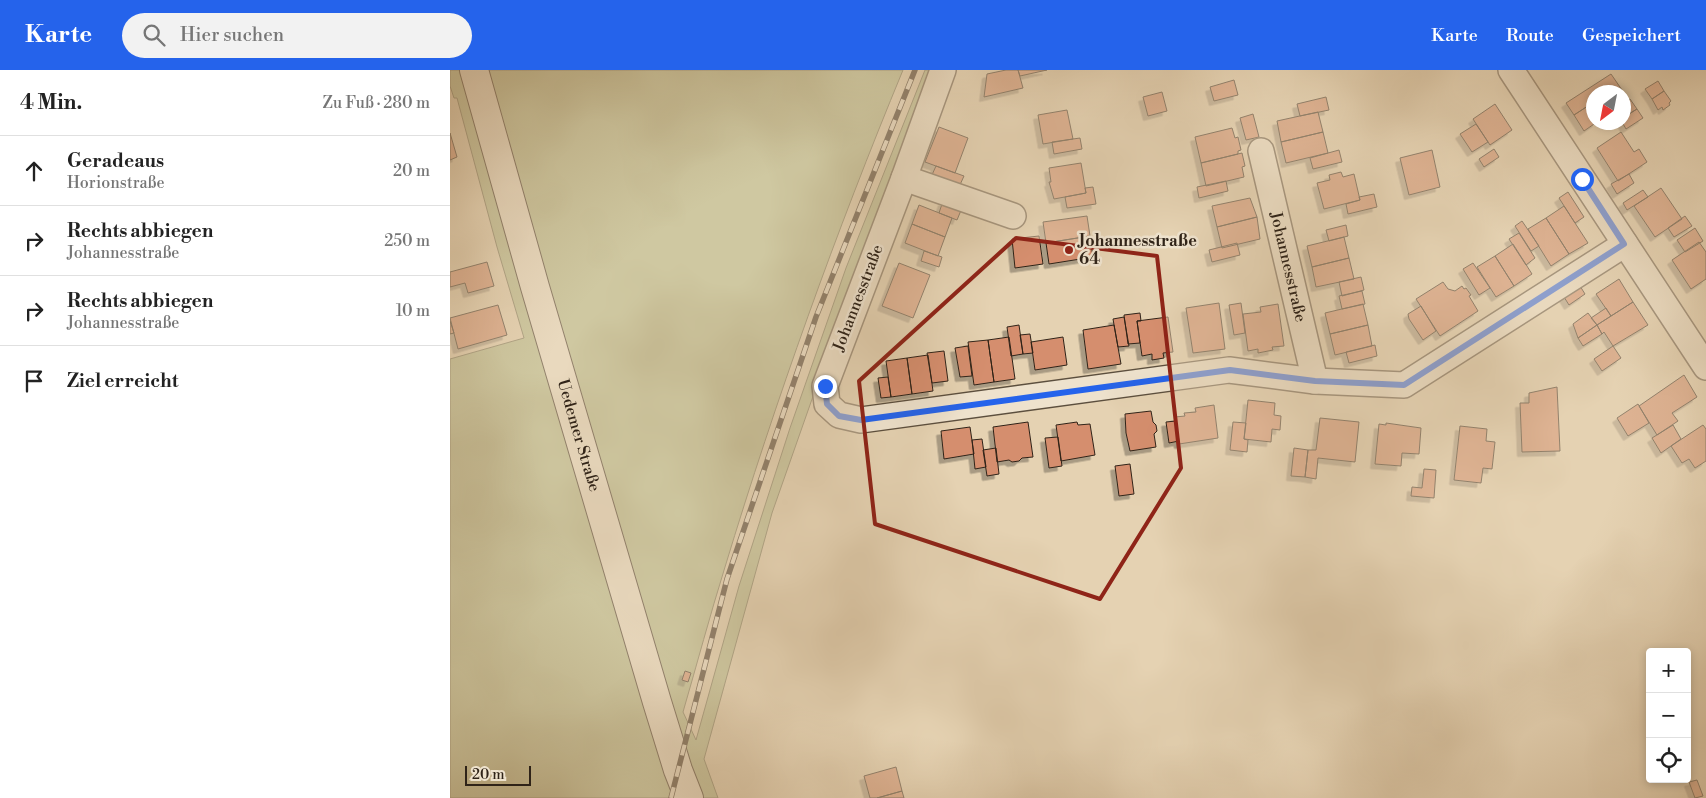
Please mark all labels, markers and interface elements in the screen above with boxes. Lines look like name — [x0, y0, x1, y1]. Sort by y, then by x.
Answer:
search box — [122, 13, 472, 58]
text: Karte — [25, 20, 92, 50]
icon: search — [140, 21, 168, 49]
text: Hier suchen — [180, 23, 284, 47]
text: Karte — [1431, 24, 1478, 47]
text: Route — [1506, 24, 1554, 47]
text: Gespeichert — [1582, 24, 1681, 47]
north arrow — [1586, 85, 1631, 130]
text: 4 Min. — [20, 90, 82, 116]
text: Zu Fuß · 280 m — [323, 93, 430, 113]
text: Geradeaus — [67, 149, 164, 173]
icon: ahead — [20, 157, 48, 185]
text: 20 m — [393, 161, 430, 181]
route start — [1571, 168, 1594, 191]
text: Horionstraße — [67, 173, 165, 193]
street label: Johannesstraße — [1265, 209, 1311, 324]
text: Rechts abbiegen — [67, 219, 213, 243]
icon: right — [20, 227, 48, 255]
text: 250 m — [384, 231, 430, 251]
place label: Johannesstraße 64 — [1077, 231, 1197, 269]
street label: Johannesstraße — [828, 242, 887, 355]
text: Johannesstraße — [67, 243, 179, 263]
marker: Johannesstraße 64 — [1063, 244, 1075, 256]
text: Rechts abbiegen — [67, 289, 213, 313]
icon: right — [20, 297, 48, 325]
text: 10 m — [396, 301, 430, 321]
text: Johannesstraße — [67, 313, 179, 333]
icon: arrive — [20, 367, 48, 395]
text: Ziel erreicht — [67, 369, 178, 393]
route end — [814, 375, 837, 398]
street label: Uedemer Straße — [553, 377, 605, 494]
map controls — [1646, 648, 1691, 783]
button: + — [1646, 648, 1691, 693]
button: − — [1646, 693, 1691, 738]
button: locate — [1646, 738, 1691, 783]
scale bar — [465, 763, 531, 786]
text: 20 m — [472, 766, 504, 784]

